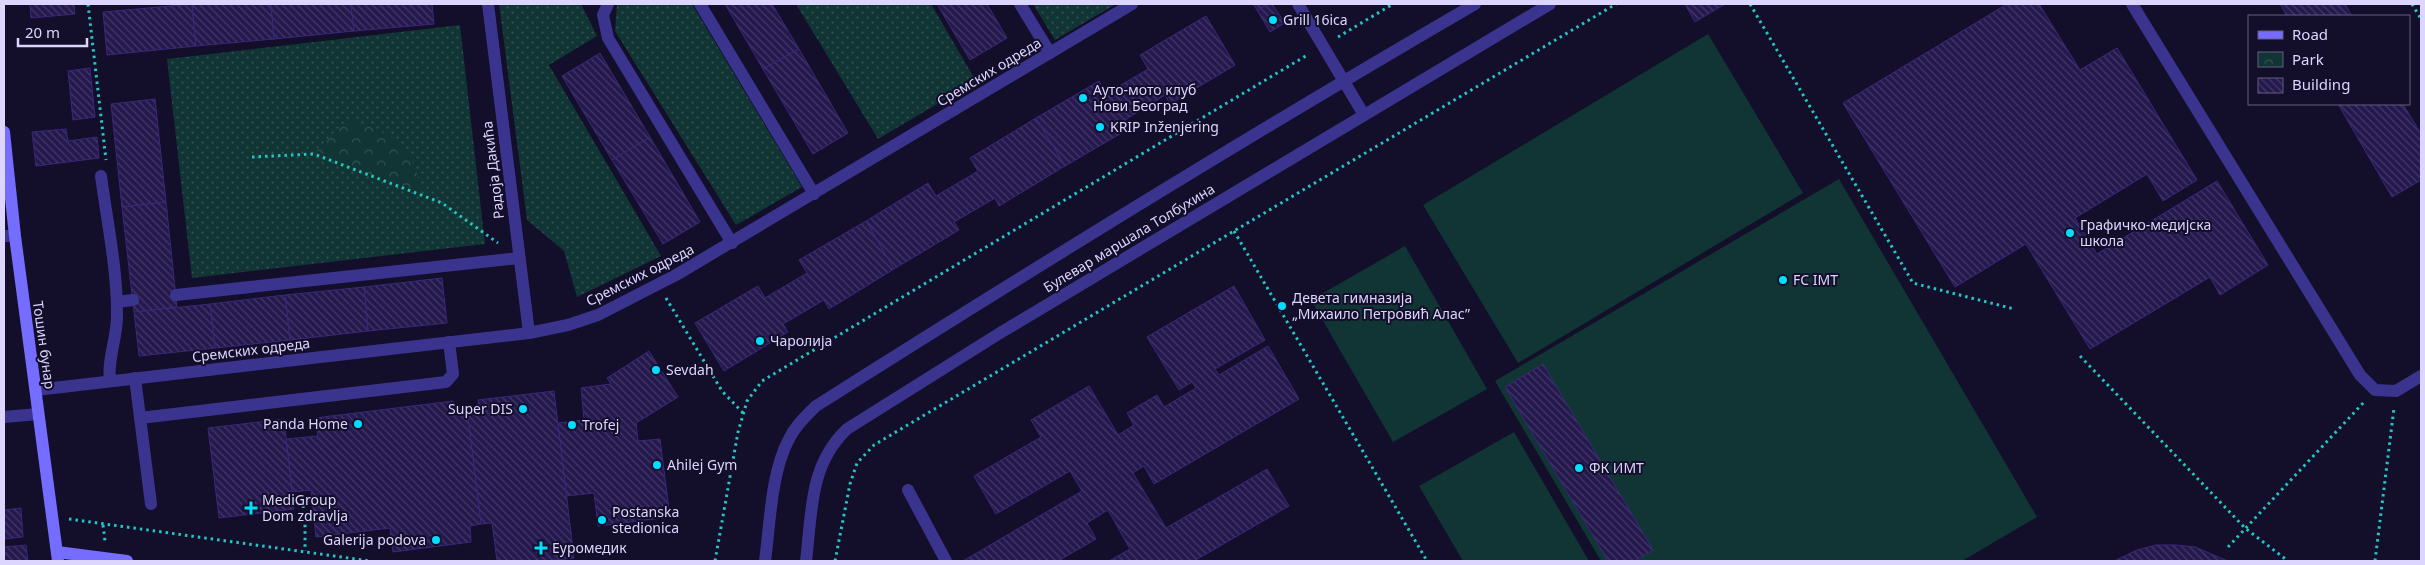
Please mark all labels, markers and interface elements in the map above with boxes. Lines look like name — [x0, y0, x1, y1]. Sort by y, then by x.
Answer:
place label: Grill 16ica — [1283, 10, 1348, 29]
marker: Grill 16ica — [1267, 14, 1279, 26]
scale bar — [18, 15, 86, 47]
legend — [2248, 15, 2410, 105]
text: 20 m — [25, 22, 60, 42]
text: Road — [2292, 24, 2328, 44]
street label: Сремских одреда — [933, 33, 1045, 110]
text: Park — [2292, 49, 2324, 69]
text: Building — [2292, 74, 2350, 94]
place label: Ауто-мото клуб Нови Београд — [1093, 80, 1196, 115]
marker: Ауто-мото клуб Нови Београд — [1077, 92, 1089, 104]
place label: KRIP Inženjering — [1110, 117, 1219, 136]
street label: Радоја Дакића — [477, 120, 508, 220]
marker: KRIP Inženjering — [1094, 121, 1106, 133]
street label: Булевар маршала Толбухина — [1040, 179, 1218, 296]
place label: Графичко-медијска школа — [2080, 215, 2211, 250]
marker: Графичко-медијска школа — [2064, 227, 2076, 239]
street label: Сремских одреда — [583, 239, 697, 310]
place label: FC IMT — [1793, 270, 1838, 289]
marker: FC IMT — [1777, 274, 1789, 286]
place label: Девета гимназија „Михаило Петровић Алас” — [1292, 288, 1470, 323]
street label: Тошин бунар — [29, 300, 60, 390]
marker: Девета гимназија „Михаило Петровић Алас” — [1276, 300, 1288, 312]
place label: Чаролија — [770, 331, 832, 350]
street label: Сремских одреда — [191, 333, 311, 366]
marker: Чаролија — [754, 335, 766, 347]
place label: Sevdah — [666, 360, 714, 379]
marker: Sevdah — [650, 364, 662, 376]
place label: Super DIS — [448, 399, 513, 418]
marker: Super DIS — [517, 403, 529, 415]
place label: Panda Home — [263, 414, 348, 433]
place label: Trofej — [582, 415, 619, 434]
marker: Panda Home — [352, 418, 364, 430]
marker: Trofej — [566, 419, 578, 431]
place label: Ahilej Gym — [667, 455, 737, 474]
place label: ФК ИМТ — [1589, 458, 1644, 477]
marker: Ahilej Gym — [651, 459, 663, 471]
marker: ФК ИМТ — [1573, 462, 1585, 474]
place label: MediGroup Dom zdravlja — [262, 490, 348, 525]
marker: MediGroup Dom zdravlja — [244, 501, 258, 515]
place label: Postanska stedionica — [612, 502, 679, 537]
marker: Postanska stedionica — [596, 514, 608, 526]
place label: Galerija podova — [323, 530, 426, 549]
marker: Galerija podova — [430, 534, 442, 546]
place label: Еуромедик — [552, 538, 627, 557]
marker: Еуромедик — [534, 541, 548, 555]

